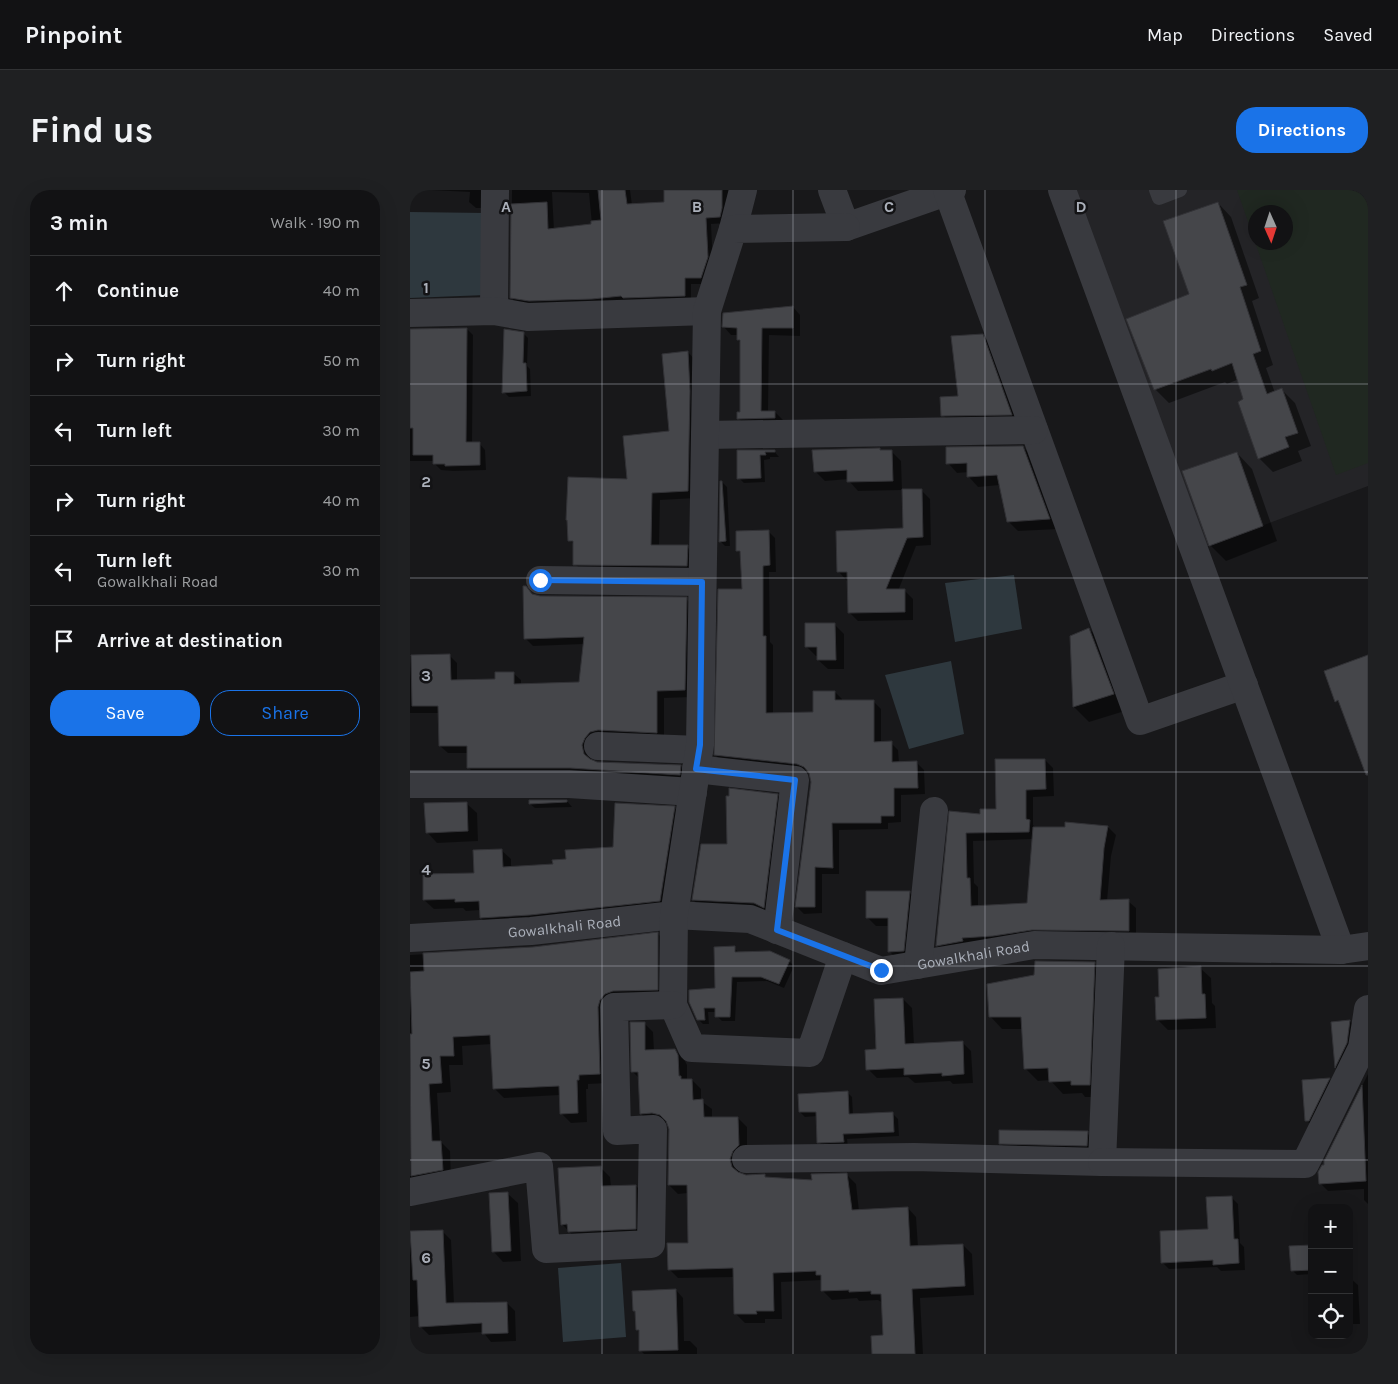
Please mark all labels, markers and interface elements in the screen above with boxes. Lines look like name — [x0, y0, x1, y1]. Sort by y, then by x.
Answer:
text: Pinpoint — [25, 21, 122, 49]
text: Map — [1147, 24, 1183, 46]
text: Directions — [1211, 24, 1295, 46]
text: Saved — [1323, 24, 1373, 46]
button: Directions — [1236, 107, 1368, 153]
text: Find us — [30, 110, 153, 151]
text: A — [501, 197, 511, 216]
text: B — [692, 197, 702, 216]
text: C — [884, 197, 894, 216]
text: D — [1076, 197, 1087, 216]
north arrow — [1248, 205, 1293, 250]
text: 3 min — [50, 211, 108, 235]
text: Walk · 190 m — [271, 213, 360, 232]
icon: ahead — [50, 277, 78, 305]
text: 1 — [423, 278, 429, 297]
text: Continue — [97, 280, 179, 302]
text: 40 m — [323, 281, 360, 300]
icon: right — [50, 347, 78, 375]
text: Turn right — [97, 350, 186, 372]
text: 50 m — [323, 351, 360, 370]
icon: left — [50, 417, 78, 445]
text: Turn left — [97, 420, 172, 442]
text: 30 m — [322, 421, 360, 440]
text: 2 — [421, 472, 431, 491]
icon: right — [50, 487, 78, 515]
text: Turn right — [97, 490, 186, 512]
text: 40 m — [323, 491, 360, 510]
text: Turn left — [97, 550, 172, 572]
icon: left — [50, 557, 78, 585]
text: 30 m — [322, 561, 360, 580]
route start — [529, 569, 552, 592]
text: Gowalkhali Road — [97, 572, 218, 591]
icon: arrive — [50, 627, 78, 655]
text: Arrive at destination — [97, 630, 283, 652]
text: 3 — [421, 666, 431, 685]
button: Save — [50, 690, 200, 736]
button: Share — [210, 690, 360, 736]
text: 4 — [421, 860, 431, 879]
street label: Gowalkhali Road — [507, 912, 622, 941]
street label: Gowalkhali Road — [916, 937, 1031, 974]
route end — [870, 959, 893, 982]
text: 5 — [421, 1054, 431, 1073]
map controls — [1308, 1204, 1353, 1339]
button: + — [1308, 1204, 1353, 1249]
text: 6 — [421, 1248, 431, 1267]
button: − — [1308, 1249, 1353, 1294]
button: locate — [1308, 1294, 1353, 1339]

